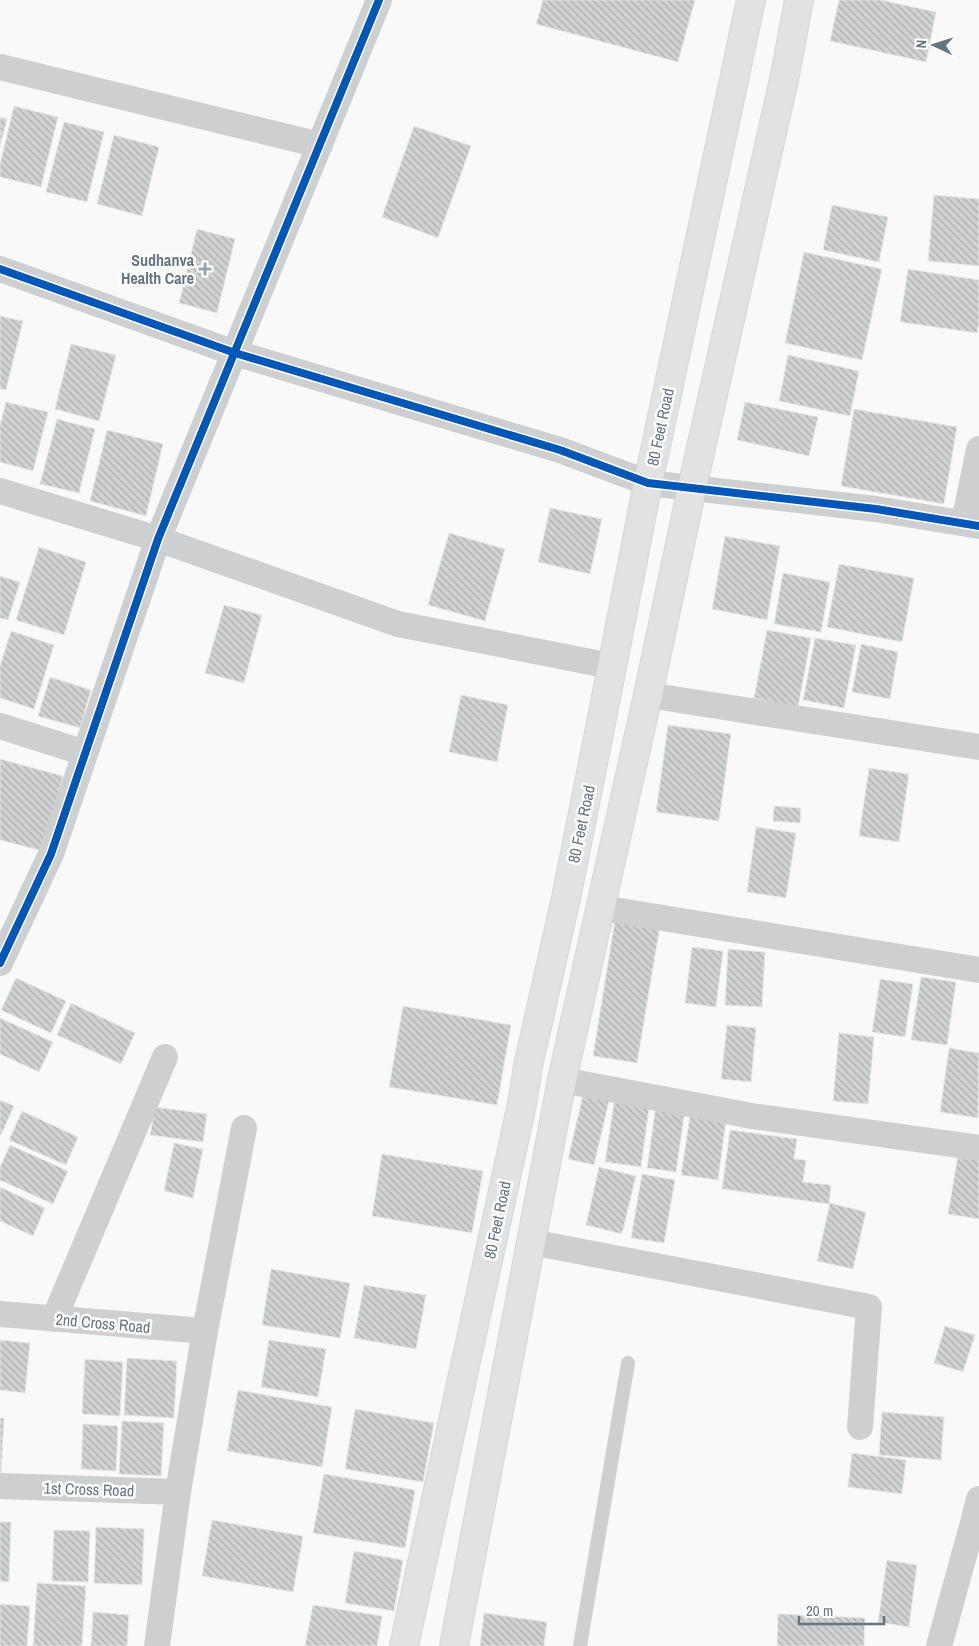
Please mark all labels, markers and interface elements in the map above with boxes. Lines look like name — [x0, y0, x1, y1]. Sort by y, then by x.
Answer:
north arrow — [909, 20, 959, 70]
text: N — [912, 39, 930, 49]
place label: Sudhanva Health Care — [121, 249, 195, 289]
marker: Sudhanva Health Care — [198, 262, 212, 276]
street label: 80 Feet Road — [641, 386, 679, 468]
street label: 80 Feet Road — [562, 783, 600, 865]
street label: 80 Feet Road — [478, 1179, 516, 1261]
street label: 2nd Cross Road — [55, 1308, 151, 1338]
street label: 1st Cross Road — [43, 1476, 135, 1502]
scale bar — [799, 1594, 884, 1626]
text: 20 m — [806, 1600, 833, 1621]

